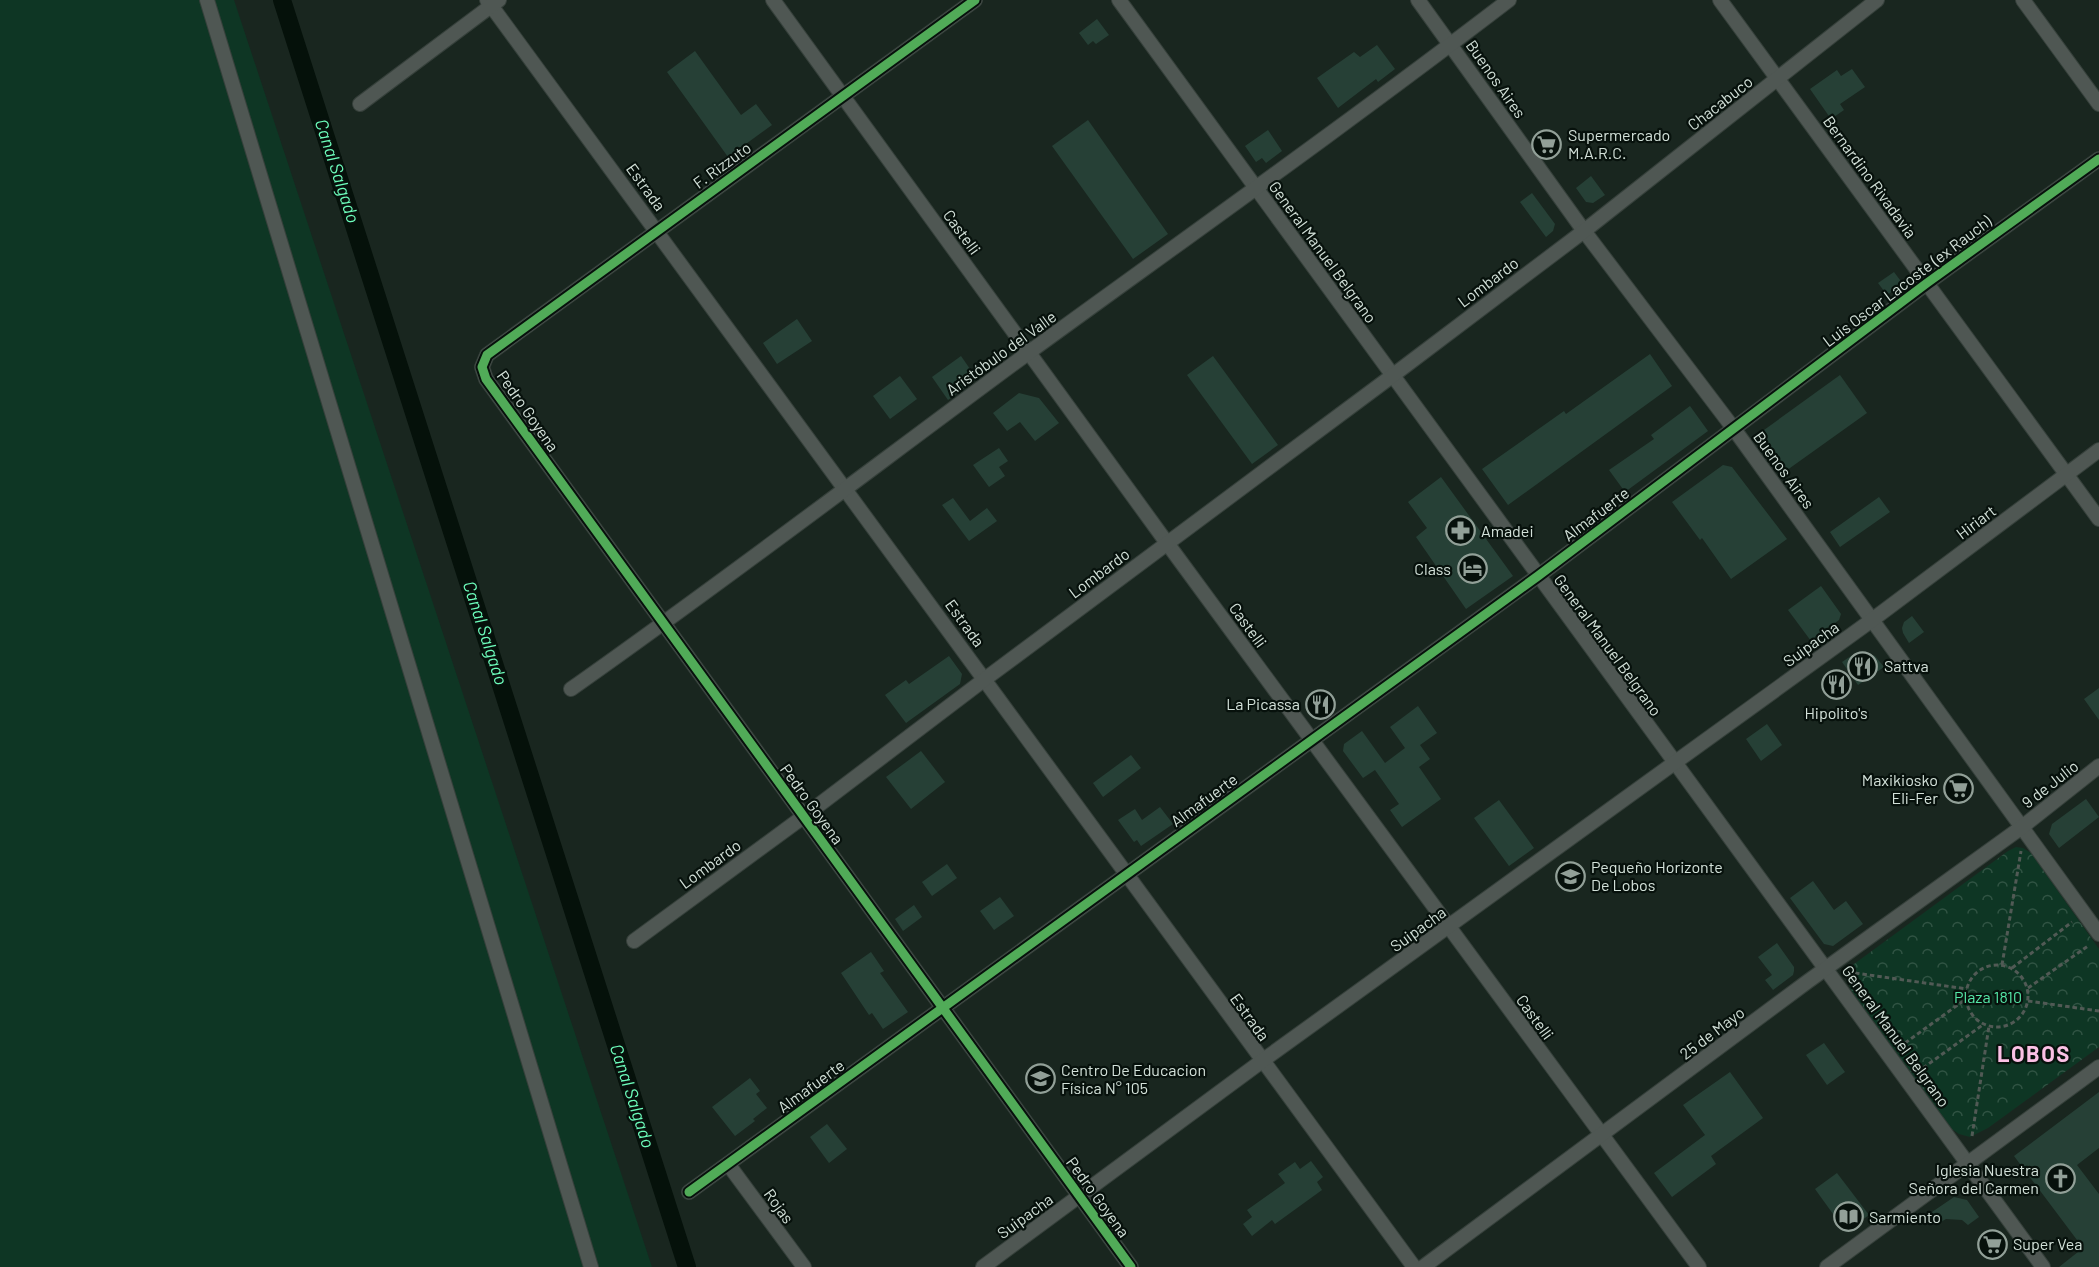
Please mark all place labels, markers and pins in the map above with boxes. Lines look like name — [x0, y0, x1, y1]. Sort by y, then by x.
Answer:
place label: Supermercado M.A.R.C. — [1568, 125, 1670, 162]
supermarket icon: Supermercado M.A.R.C. — [1531, 128, 1563, 160]
pharmacy icon: Amadei — [1444, 515, 1476, 547]
place label: Amadei — [1481, 521, 1533, 540]
hotel icon: Class — [1456, 553, 1488, 585]
place label: Class — [1414, 559, 1451, 578]
restaurant icon: Sattva — [1847, 650, 1879, 682]
place label: Sattva — [1884, 656, 1929, 675]
restaurant icon: Hipolito's — [1820, 669, 1852, 701]
restaurant icon: La Picassa — [1305, 688, 1337, 720]
place label: La Picassa — [1226, 694, 1300, 713]
place label: Hipolito's — [1804, 703, 1868, 722]
place label: Maxikiosko Eli-Fer — [1862, 770, 1938, 807]
supermarket icon: Maxikiosko Eli-Fer — [1943, 773, 1975, 805]
place label: Pequeño Horizonte De Lobos — [1591, 857, 1723, 894]
school or university icon: Pequeño Horizonte De Lobos — [1554, 860, 1586, 892]
place label: Centro De Educacion Física N° 105 — [1061, 1060, 1206, 1097]
school or university icon: Centro De Educacion Física N° 105 — [1024, 1063, 1056, 1095]
place label: Iglesia Nuestra Señora del Carmen — [1909, 1160, 2039, 1197]
church icon: Iglesia Nuestra Señora del Carmen — [2044, 1163, 2076, 1195]
library icon: Sarmiento — [1832, 1201, 1864, 1233]
place label: Sarmiento — [1869, 1207, 1941, 1226]
supermarket icon: Super Vea — [1976, 1228, 2008, 1260]
place label: Super Vea — [2013, 1234, 2082, 1253]

